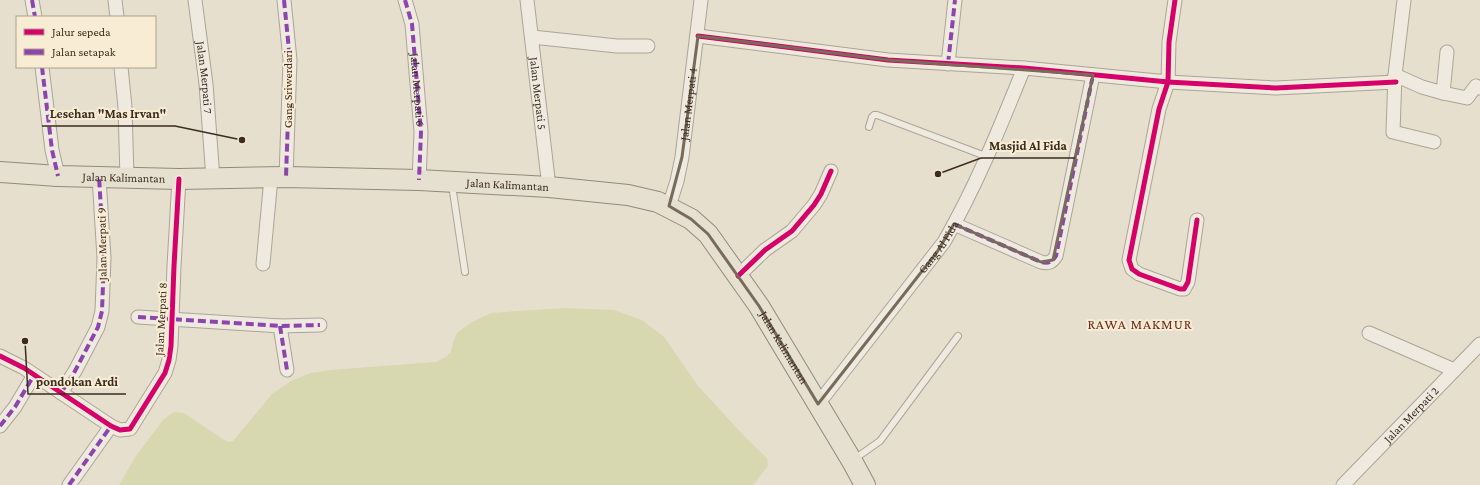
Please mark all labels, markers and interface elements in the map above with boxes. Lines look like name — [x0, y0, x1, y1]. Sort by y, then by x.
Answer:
legend — [16, 16, 156, 68]
text: Jalur sepeda — [51, 25, 111, 39]
street label: Jalan Merpati 7 — [193, 39, 215, 115]
text: Jalan setapak — [51, 45, 116, 59]
street label: Gang Sriwerdari — [281, 50, 295, 128]
street label: Jalan Merpati 6 — [407, 52, 428, 127]
street label: Jalan Merpati 5 — [527, 55, 549, 130]
street label: Jalan Merpati 4 — [677, 67, 700, 142]
callout: Lesehan "Mas Irvan" — [42, 101, 175, 126]
text: Lesehan "Mas Irvan" — [50, 106, 166, 121]
callout: Masjid Al Fida — [981, 133, 1075, 158]
text: Masjid Al Fida — [989, 138, 1068, 154]
street label: Jalan Kalimantan — [81, 170, 166, 186]
street label: Jalan Kalimantan — [465, 176, 550, 194]
street label: Jalan Merpati 9 — [94, 207, 110, 282]
street label: Gang Al Fida — [915, 218, 962, 276]
street label: Jalan Merpati 8 — [152, 282, 170, 357]
street label: Jalan Kalimantan — [756, 308, 811, 387]
district label: RAWA MAKMUR — [1087, 316, 1193, 332]
callout: pondokan Ardi — [28, 369, 126, 394]
text: pondokan Ardi — [36, 374, 118, 389]
street label: Jalan Merpati 2 — [1380, 383, 1442, 446]

